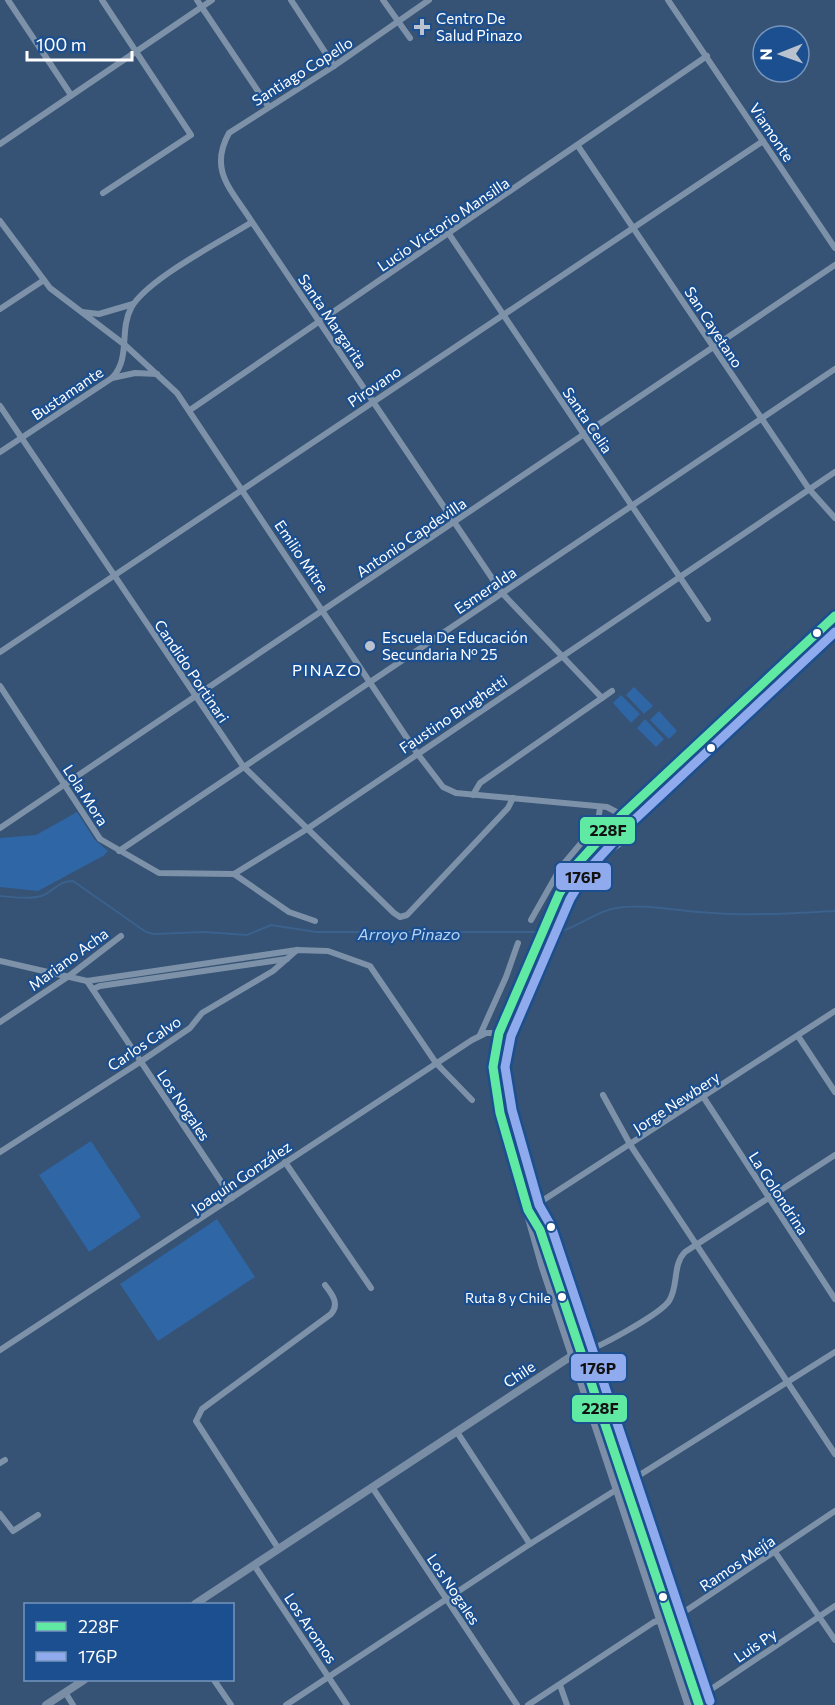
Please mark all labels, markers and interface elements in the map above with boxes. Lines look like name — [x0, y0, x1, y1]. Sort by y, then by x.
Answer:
place label: Centro De Salud Pinazo — [436, 9, 523, 44]
marker: Centro De Salud Pinazo — [413, 18, 431, 36]
scale bar — [27, 24, 132, 62]
north arrow — [751, 24, 811, 84]
text: 100 m — [36, 33, 86, 55]
street label: Santiago Copello — [248, 33, 356, 109]
text: N — [756, 48, 775, 60]
street label: Viamonte — [746, 99, 798, 165]
street label: Lucio Victorio Mansilla — [374, 173, 512, 275]
street label: Santa Margarita — [295, 270, 371, 372]
street label: San Cayetano — [681, 283, 747, 371]
street label: Bustamante — [28, 362, 106, 423]
street label: Pirovano — [344, 362, 404, 410]
street label: Santa Celia — [559, 384, 617, 456]
street label: Antonio Capdevilla — [353, 494, 469, 580]
street label: Emilio Mitre — [271, 516, 333, 596]
street label: Esmeralda — [451, 563, 519, 617]
street label: Candido Portinari — [151, 616, 233, 726]
unlabelled marker — [811, 627, 823, 639]
place label: Escuela De Educación Secundaria Nº 25 — [382, 628, 528, 663]
marker: Escuela De Educación Secundaria Nº 25 — [363, 639, 377, 653]
district label: PINAZO — [292, 660, 362, 679]
street label: Faustino Brughetti — [396, 671, 510, 757]
unlabelled marker — [705, 742, 717, 754]
street label: Lola Mora — [60, 761, 112, 829]
line badge: 228F — [579, 816, 636, 845]
text: 228F — [589, 820, 627, 839]
line badge: 176P — [555, 862, 612, 891]
text: 176P — [565, 867, 601, 886]
street label: Mariano Acha — [25, 924, 111, 994]
water label: Arroyo Pinazo — [357, 924, 460, 943]
street label: Carlos Calvo — [104, 1012, 184, 1074]
street label: Los Nogales — [154, 1066, 214, 1144]
street label: Jorge Newbery — [629, 1067, 723, 1137]
street label: Joaquín González — [188, 1137, 294, 1217]
street label: La Golondrina — [745, 1148, 813, 1238]
unlabelled marker — [545, 1221, 557, 1233]
place label: Ruta 8 y Chile — [465, 1289, 551, 1306]
marker: Ruta 8 y Chile — [556, 1291, 568, 1303]
line badge: 176P — [570, 1353, 627, 1382]
street label: Chile — [500, 1357, 538, 1391]
text: 176P — [580, 1358, 616, 1377]
line badge: 228F — [571, 1394, 628, 1423]
text: 228F — [581, 1398, 619, 1417]
street label: Ramos Mejía — [696, 1531, 778, 1595]
street label: Los Nogales — [424, 1550, 484, 1628]
street label: Los Aromos — [281, 1589, 341, 1667]
unlabelled marker — [657, 1591, 669, 1603]
legend — [24, 1603, 234, 1681]
text: 228F — [78, 1615, 119, 1637]
street label: Luis Py — [730, 1624, 780, 1666]
text: 176P — [78, 1645, 117, 1667]

